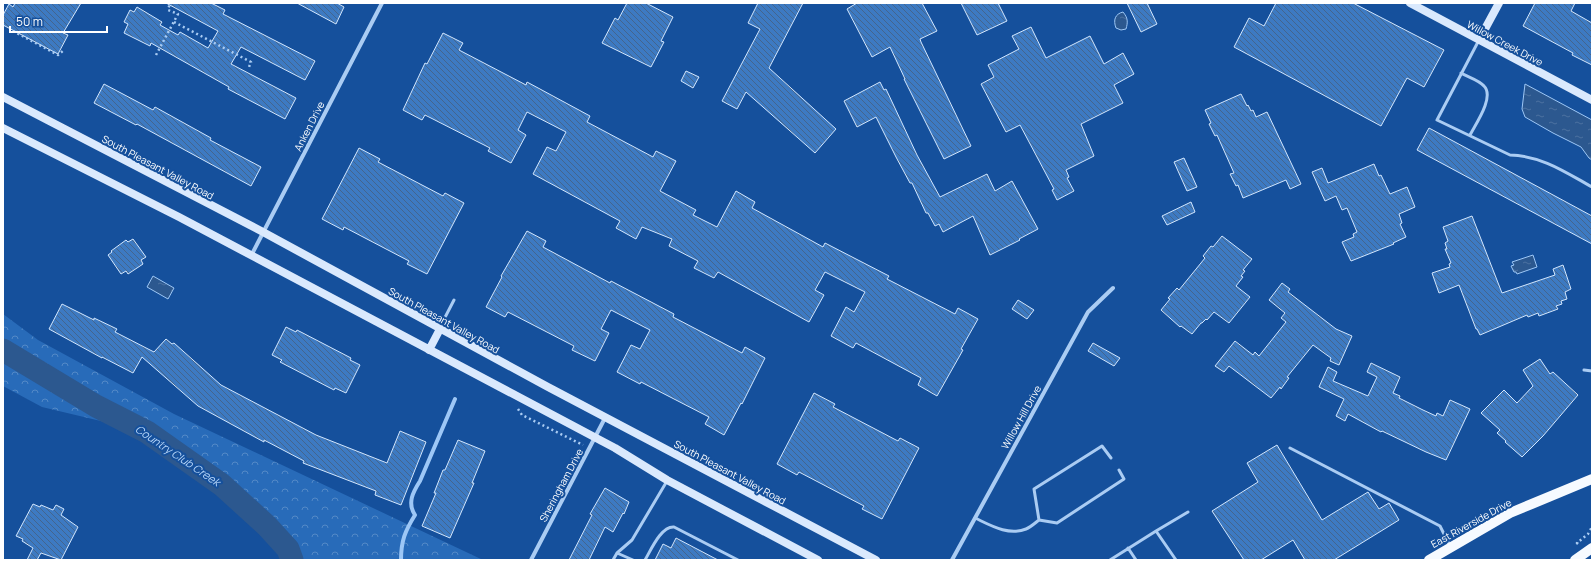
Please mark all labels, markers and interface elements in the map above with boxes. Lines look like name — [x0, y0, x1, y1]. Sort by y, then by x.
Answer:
scale bar — [10, 8, 107, 34]
text: 50 m — [16, 13, 43, 30]
street label: Willow Creek Drive — [1465, 17, 1546, 69]
street label: Anken Drive — [290, 99, 328, 153]
street label: South Pleasant Valley Road — [100, 131, 216, 203]
street label: South Pleasant Valley Road — [386, 284, 502, 356]
street label: Willow Hill Drive — [998, 383, 1044, 451]
water label: Country Club Creek — [133, 421, 225, 490]
street label: South Pleasant Valley Road — [672, 436, 788, 508]
street label: Sheringham Drive — [536, 446, 586, 524]
street label: East Riverside Drive — [1428, 495, 1514, 551]

